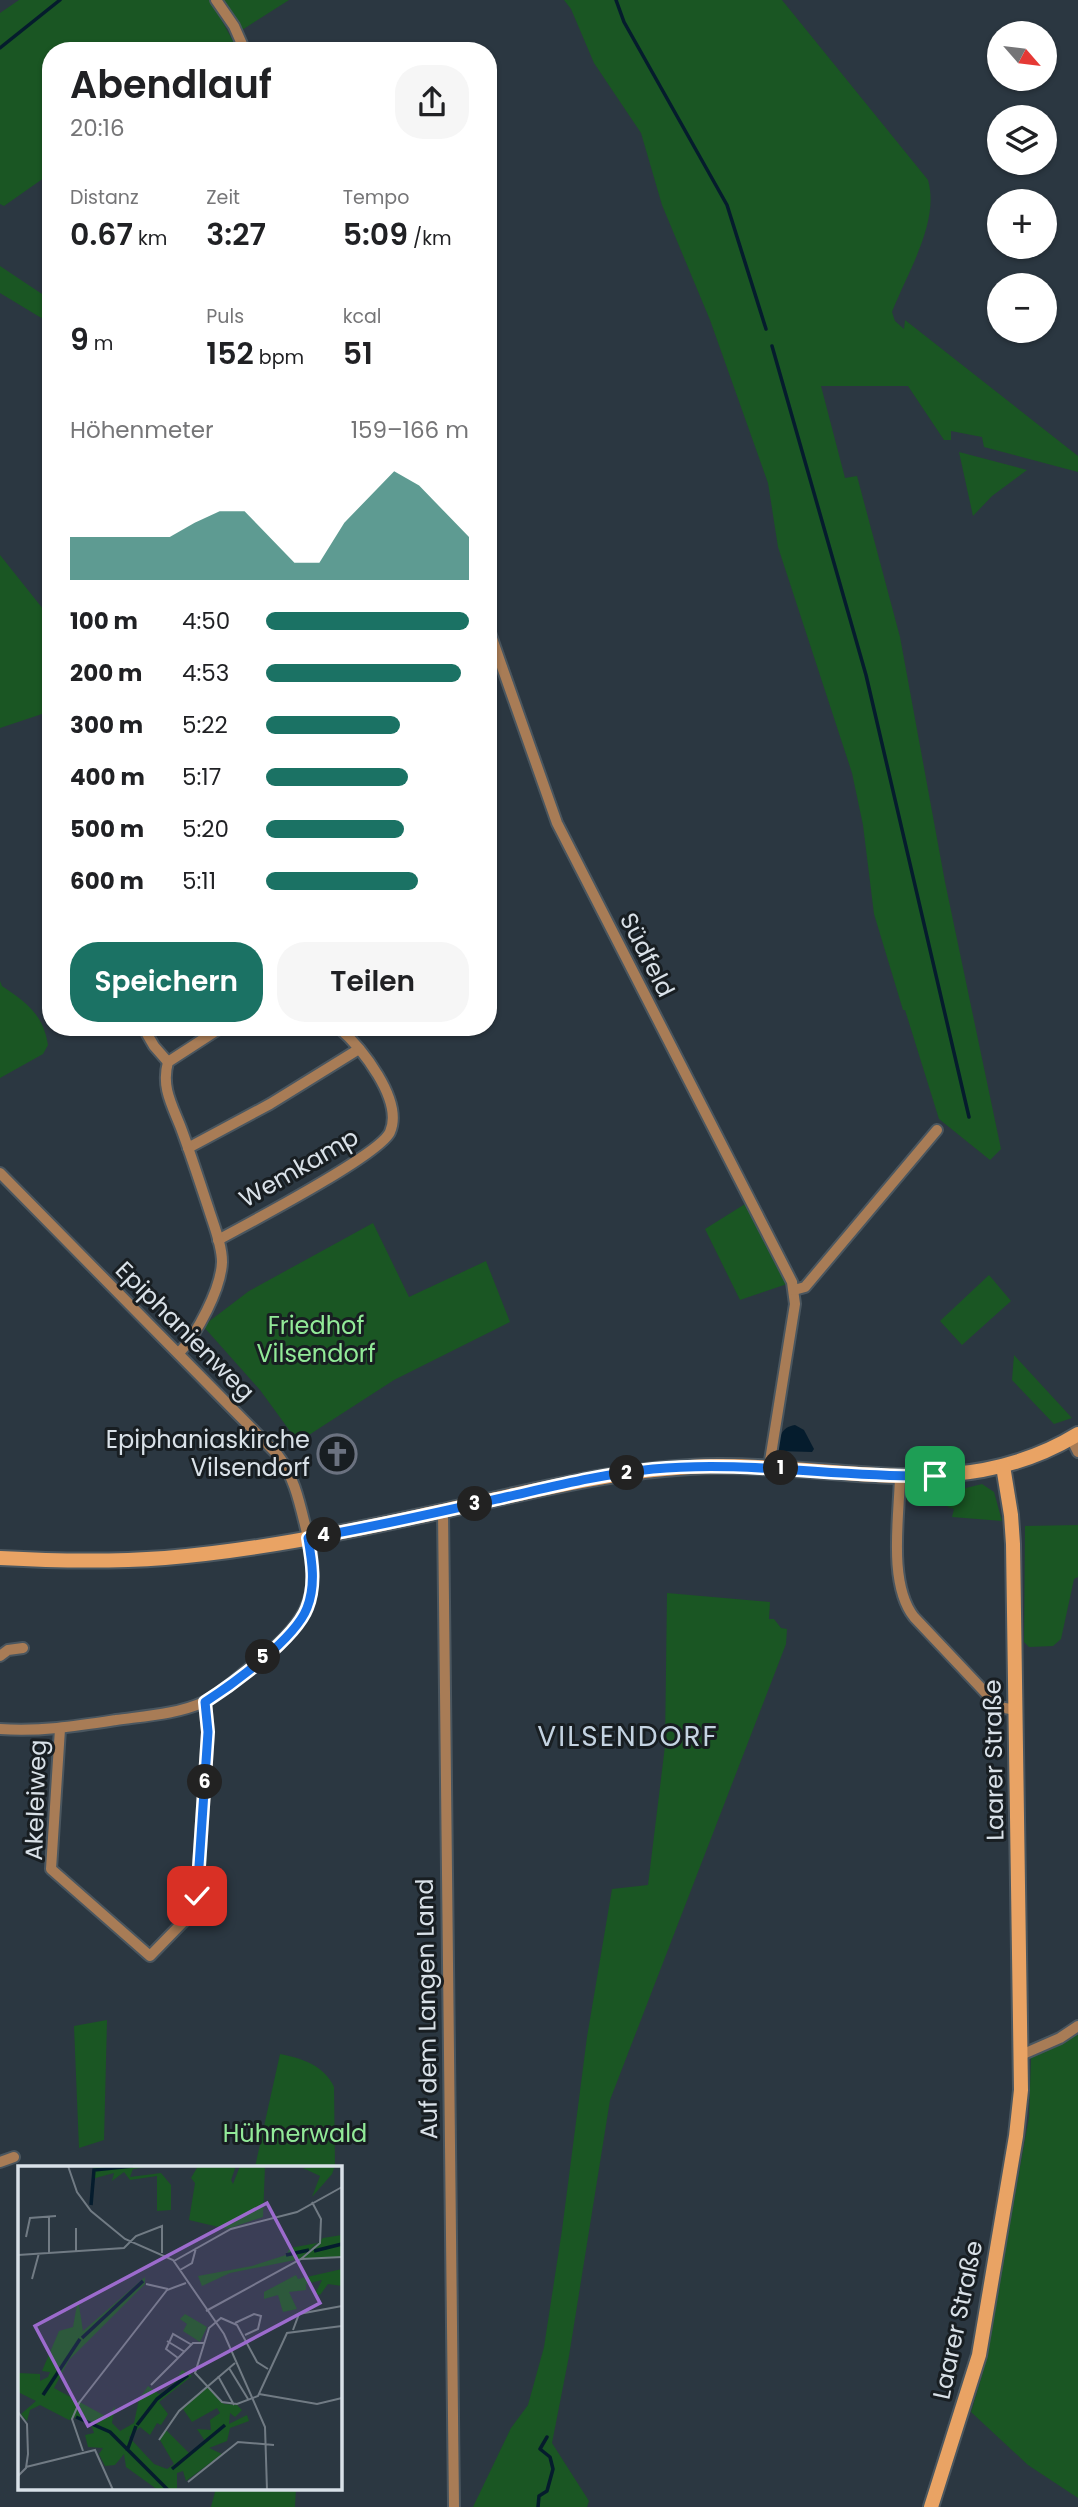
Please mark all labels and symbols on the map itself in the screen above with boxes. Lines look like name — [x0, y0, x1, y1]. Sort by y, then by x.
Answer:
north arrow — [987, 21, 1057, 91]
street label: Südfeld — [612, 907, 683, 1003]
street label: Wemkamp — [233, 1120, 364, 1215]
street label: Epiphanienweg — [108, 1254, 262, 1408]
park label: Friedhof Vilsendorf — [256, 1309, 376, 1370]
place label: Epiphaniaskirche Vilsendorf — [106, 1423, 310, 1484]
church icon: Epiphaniaskirche Vilsendorf — [316, 1433, 358, 1475]
pin — [905, 1446, 965, 1506]
pin: 1 — [764, 1450, 798, 1486]
pin: 2 — [610, 1456, 644, 1490]
pin: 3 — [458, 1486, 492, 1522]
pin: 4 — [306, 1518, 342, 1552]
pin: 5 — [246, 1640, 280, 1674]
street label: Laarer Straße — [976, 1679, 1011, 1841]
district label: VILSENDORF — [537, 1717, 719, 1756]
street label: Akeleiweg — [17, 1739, 54, 1861]
pin: 6 — [188, 1764, 222, 1800]
pin — [167, 1866, 227, 1926]
street label: Auf dem Langen Land — [408, 1878, 445, 2140]
park label: Hühnerwald — [223, 2117, 367, 2150]
inset map — [18, 2166, 341, 2490]
street label: Laarer Straße — [925, 2238, 990, 2402]

